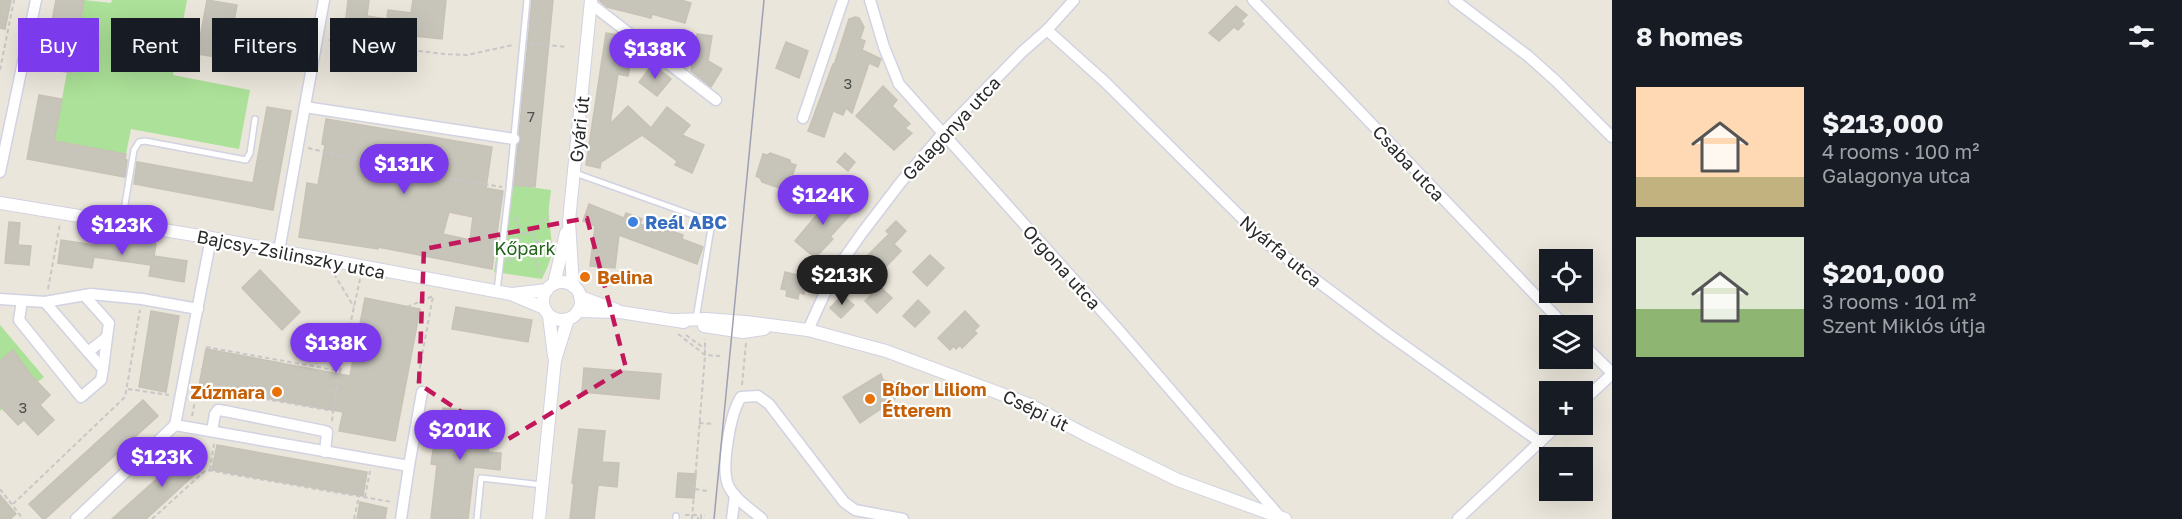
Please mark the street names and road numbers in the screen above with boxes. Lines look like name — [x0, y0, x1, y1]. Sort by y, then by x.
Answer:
street label: Galagonya utca — [897, 72, 1005, 184]
street label: Gyári út — [565, 95, 593, 163]
street label: Csaba utca — [1368, 120, 1450, 206]
street label: Nyárfa utca — [1236, 211, 1326, 291]
street label: Orgona utca — [1018, 220, 1106, 314]
street label: Bajcsy-Zsilinszky utca — [195, 225, 387, 283]
street label: Csépi út — [999, 385, 1073, 435]

